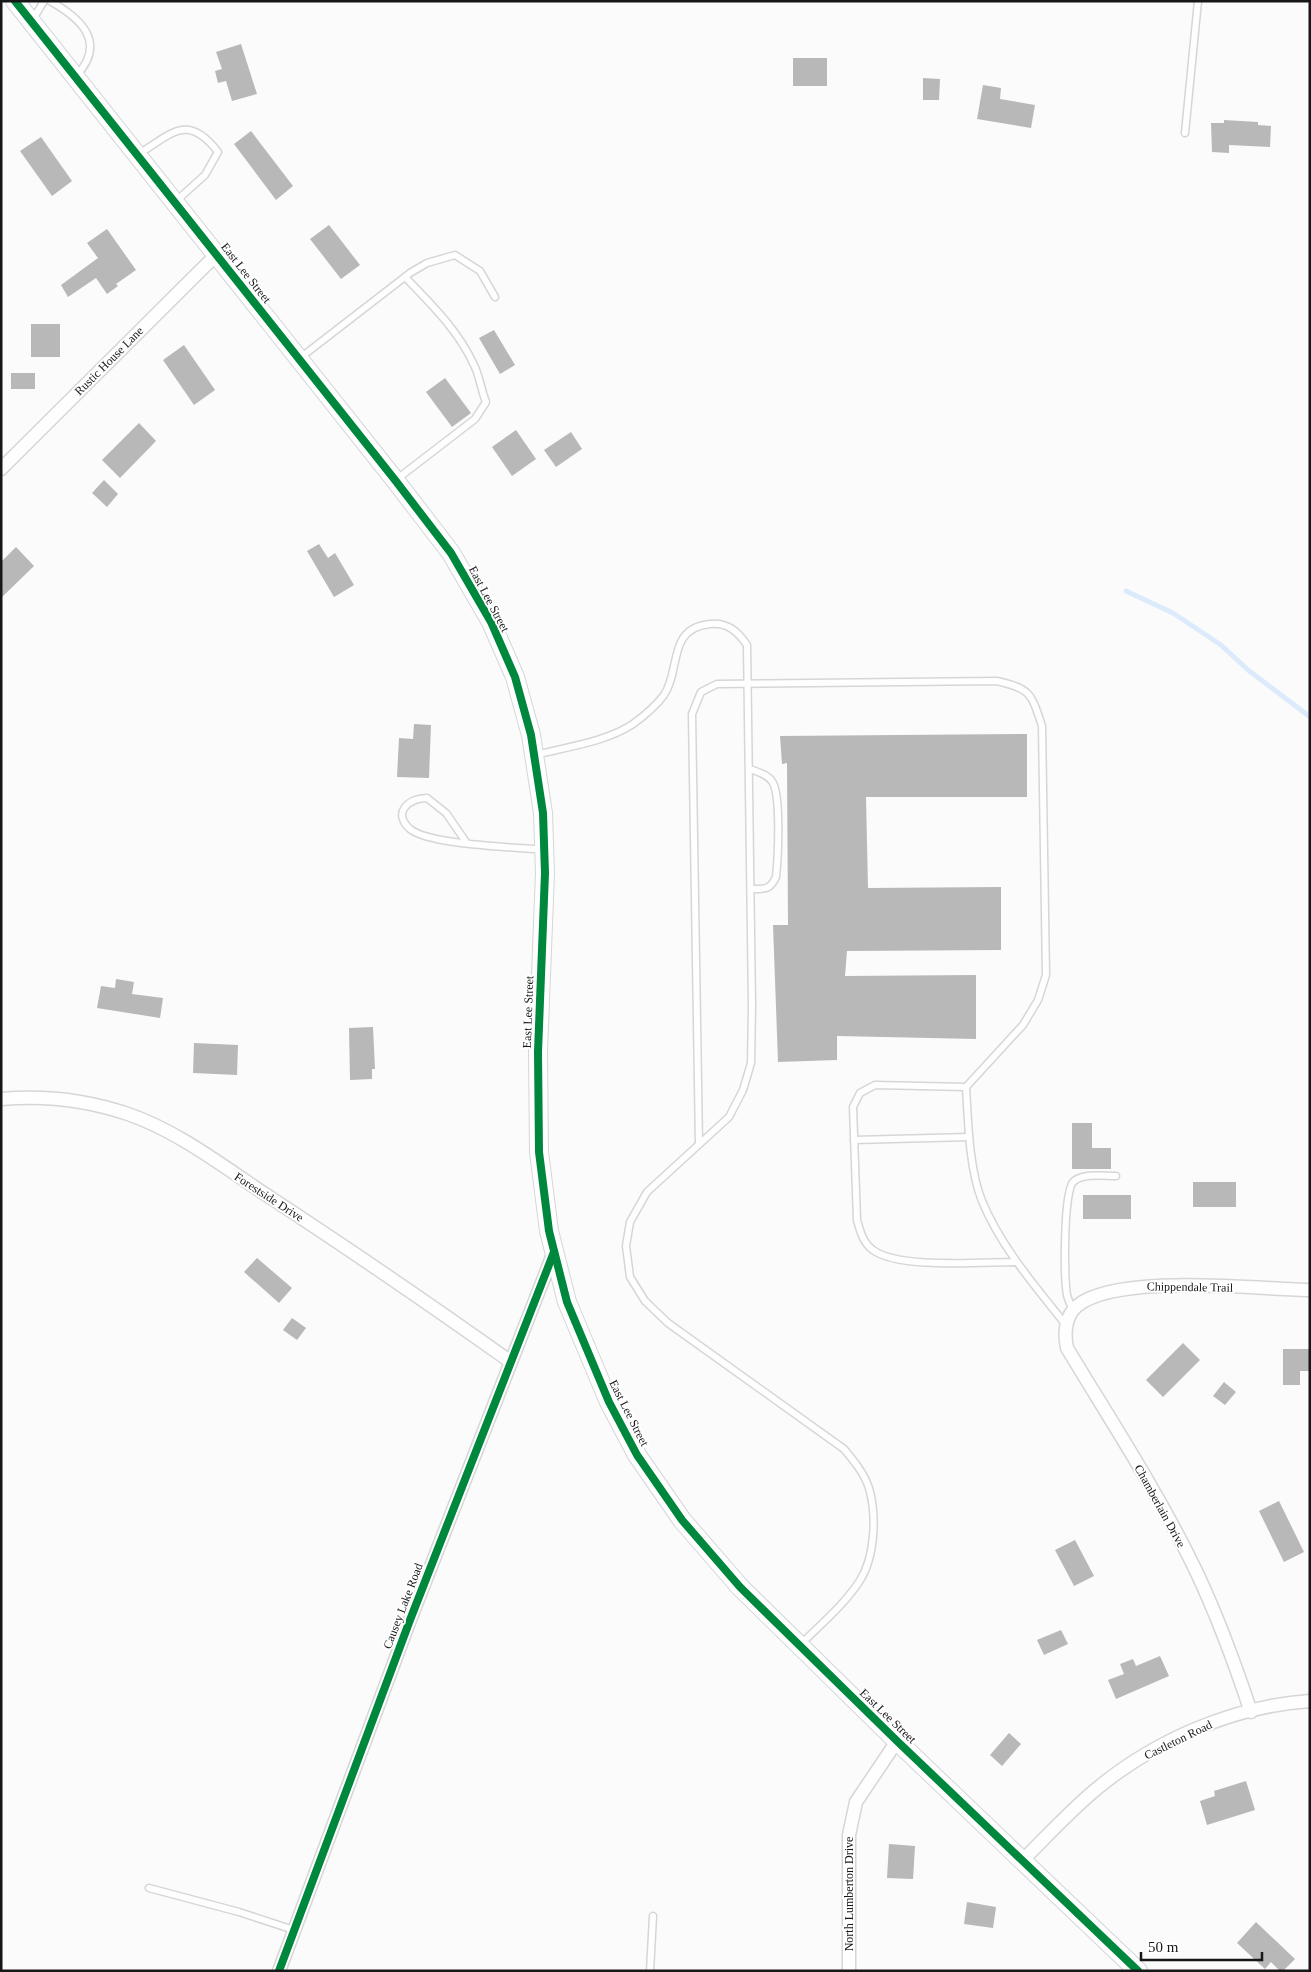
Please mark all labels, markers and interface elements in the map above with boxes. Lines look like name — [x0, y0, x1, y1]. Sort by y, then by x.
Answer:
street label: East Lee Street — [218, 240, 274, 306]
street label: Rustic House Lane — [72, 324, 146, 398]
street label: East Lee Street — [466, 564, 513, 635]
street label: East Lee Street — [520, 975, 536, 1049]
street label: Forestside Drive — [232, 1169, 306, 1225]
street label: Chippendale Trail — [1147, 1279, 1234, 1295]
street label: East Lee Street — [606, 1377, 652, 1449]
street label: Chamberlain Drive — [1132, 1462, 1188, 1550]
street label: Causey Lake Road — [380, 1561, 426, 1651]
street label: East Lee Street — [857, 1686, 919, 1747]
street label: Castleton Road — [1142, 1718, 1214, 1762]
street label: North Lumberton Drive — [842, 1837, 856, 1951]
scale bar — [1141, 1930, 1262, 1962]
text: 50 m — [1148, 1939, 1179, 1955]

